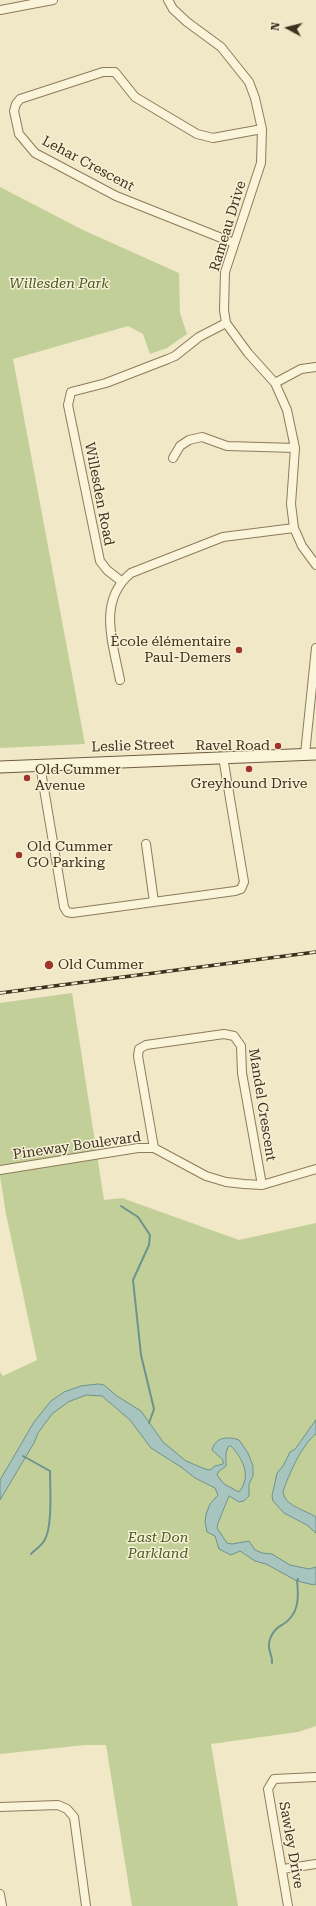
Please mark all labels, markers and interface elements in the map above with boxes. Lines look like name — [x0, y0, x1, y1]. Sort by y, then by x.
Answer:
north arrow — [268, 8, 308, 48]
text: N — [269, 21, 283, 31]
street label: Lehar Crescent — [39, 133, 137, 195]
street label: Rameau Drive — [206, 179, 250, 273]
park label: Willesden Park — [9, 276, 109, 292]
street label: Willesden Road — [81, 441, 117, 547]
place label: École élémentaire Paul-Demers — [110, 634, 231, 666]
marker: École élémentaire Paul-Demers — [234, 645, 244, 655]
street label: Leslie Street — [91, 736, 175, 756]
place label: Ravel Road — [196, 738, 270, 754]
marker: Ravel Road — [273, 741, 283, 751]
place label: Old Cummer Avenue — [35, 762, 121, 794]
marker: Greyhound Drive — [244, 764, 254, 774]
marker: Old Cummer Avenue — [22, 773, 32, 783]
place label: Greyhound Drive — [191, 776, 307, 792]
place label: Old Cummer GO Parking — [27, 839, 113, 872]
marker: Old Cummer GO Parking — [14, 850, 24, 860]
place label: Old Cummer — [58, 957, 144, 973]
marker: Old Cummer — [43, 959, 55, 971]
street label: Mandel Crescent — [245, 1047, 279, 1163]
street label: Pineway Boulevard — [12, 1129, 142, 1163]
park label: East Don Parkland — [128, 1530, 188, 1562]
street label: Sawley Drive — [275, 1800, 307, 1890]

